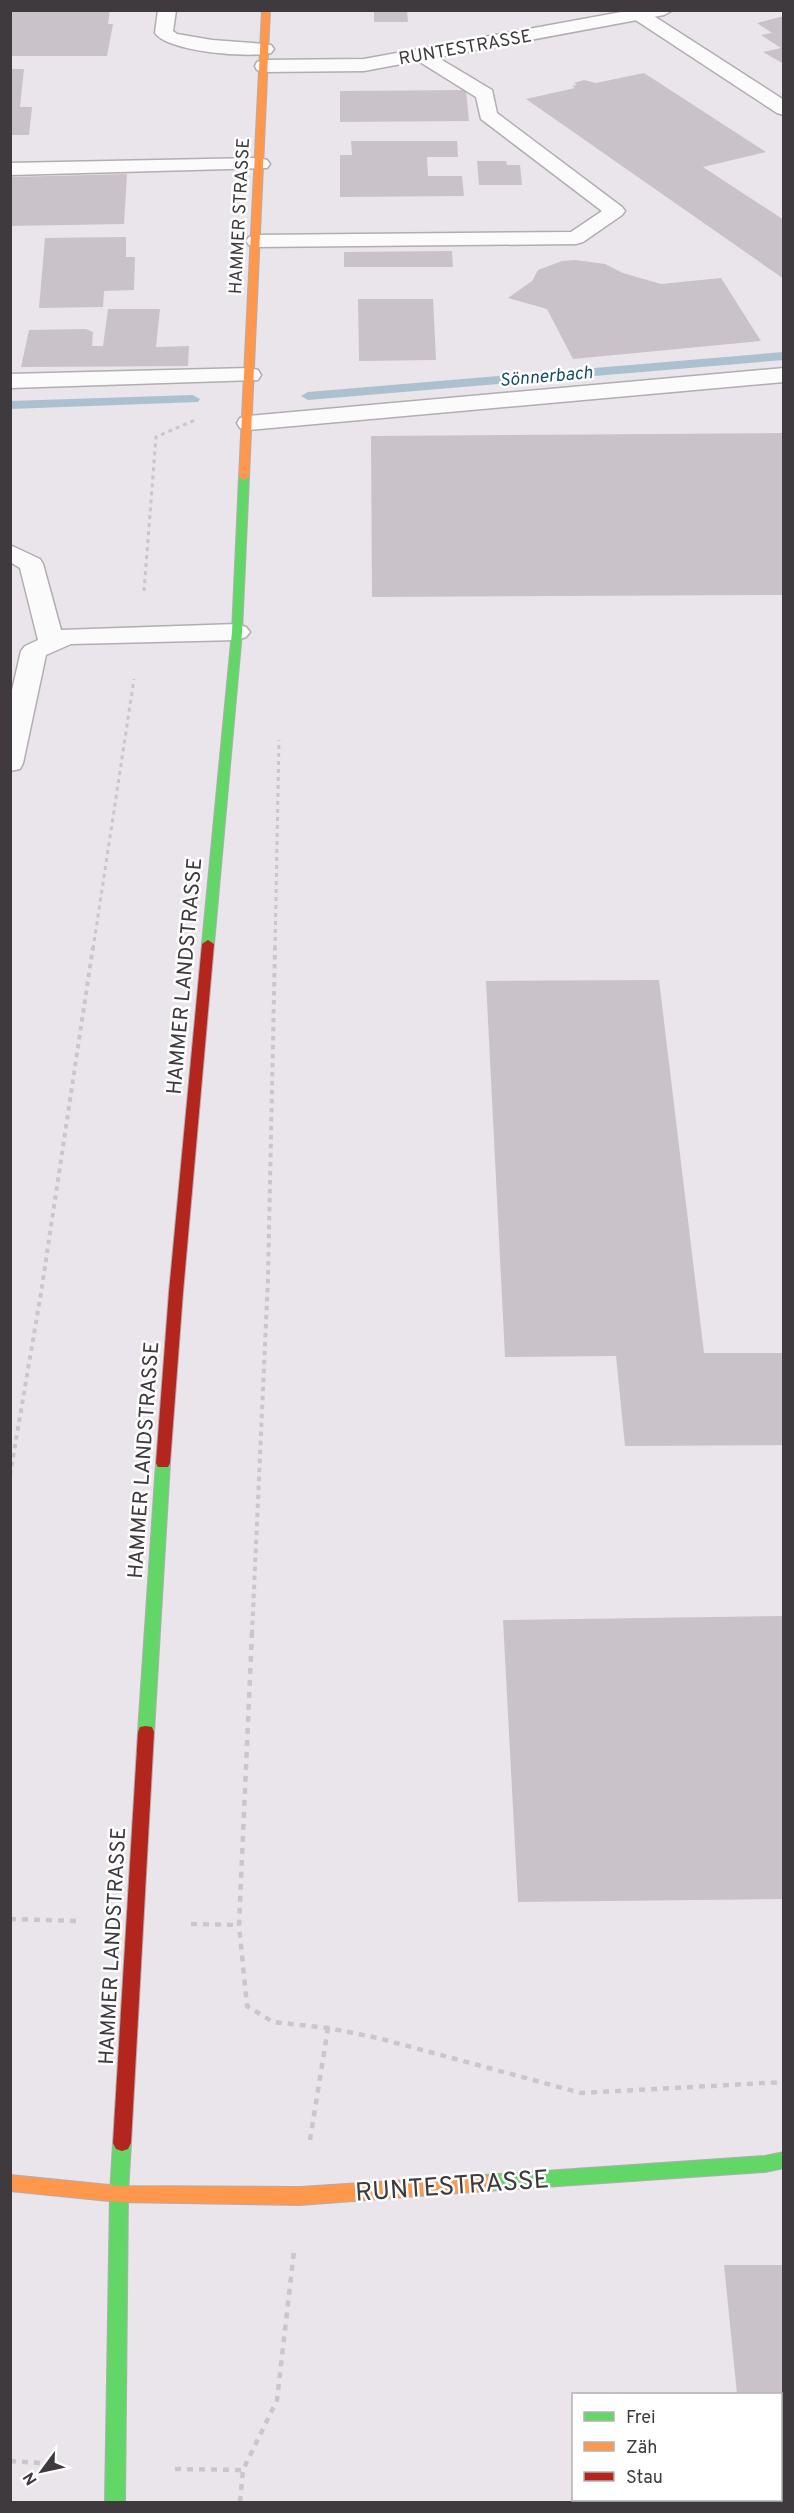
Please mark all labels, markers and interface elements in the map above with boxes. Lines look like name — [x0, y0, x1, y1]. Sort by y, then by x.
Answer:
street label: RUNTESTRASSE — [397, 25, 533, 71]
street label: HAMMER STRASSE — [225, 137, 256, 295]
water label: Sönnerbach — [499, 362, 594, 393]
street label: HAMMER LANDSTRASSE — [162, 857, 209, 1096]
street label: HAMMER LANDSTRASSE — [123, 1341, 166, 1579]
street label: HAMMER LANDSTRASSE — [94, 1827, 133, 2065]
street label: RUNTESTRASSE — [354, 2164, 550, 2211]
legend — [572, 2393, 782, 2501]
text: Frei — [626, 2407, 656, 2430]
text: Zäh — [626, 2437, 657, 2460]
north arrow — [12, 2441, 72, 2501]
text: Stau — [626, 2467, 663, 2490]
text: N — [20, 2468, 43, 2488]

